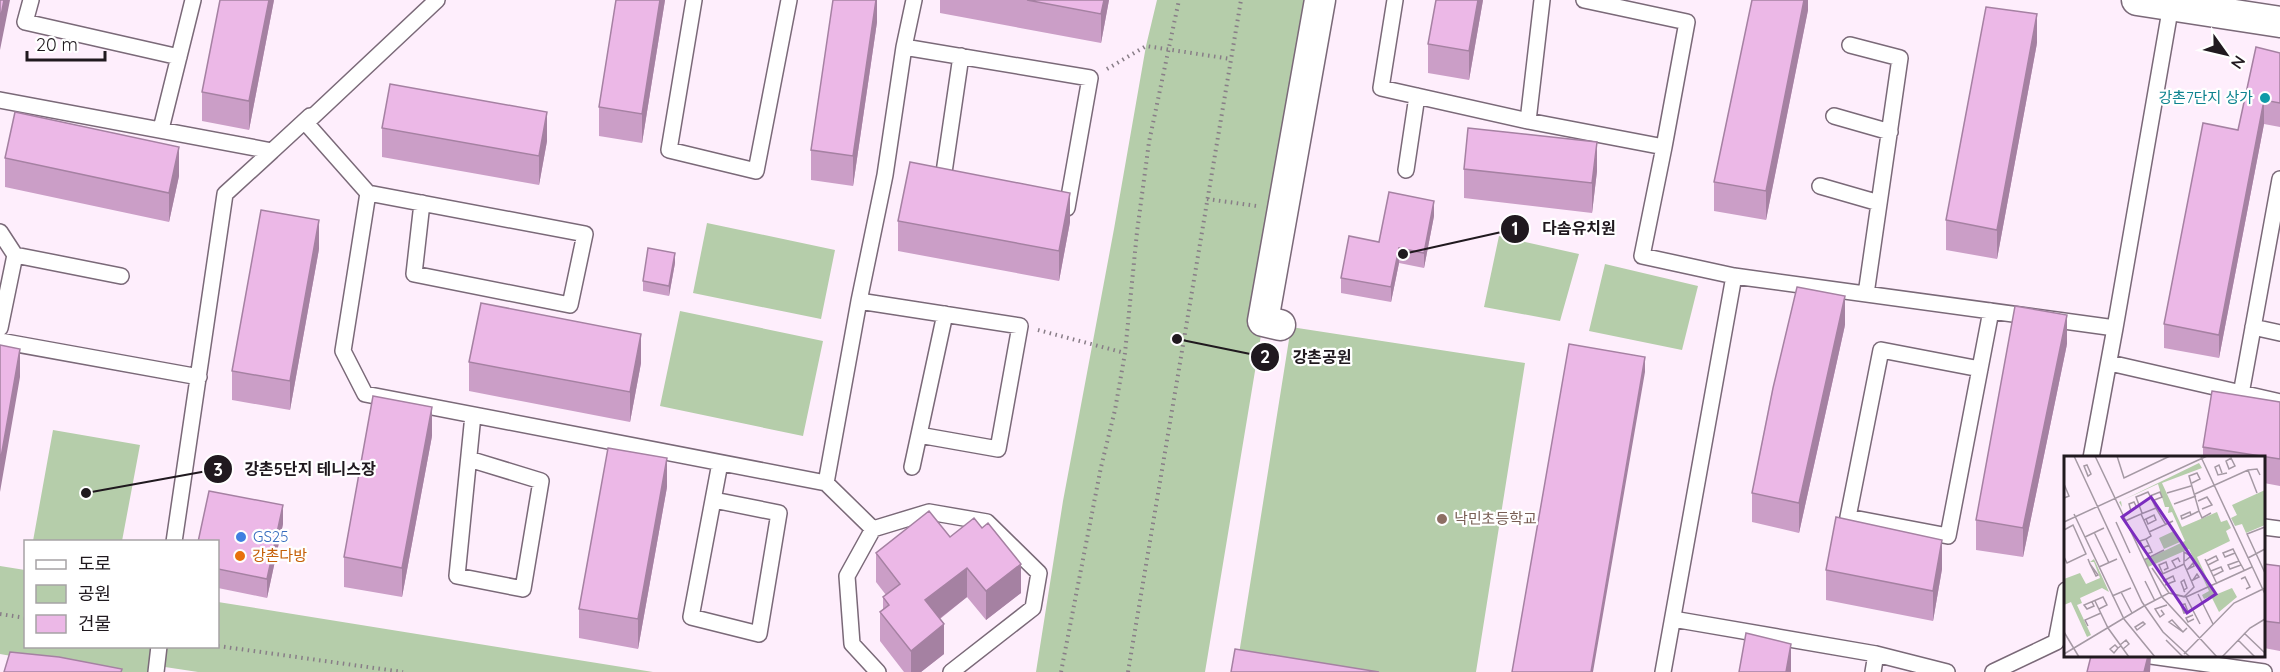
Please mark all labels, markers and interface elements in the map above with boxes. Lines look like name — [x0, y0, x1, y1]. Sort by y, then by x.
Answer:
scale bar — [27, 24, 105, 62]
north arrow — [2196, 24, 2256, 84]
text: 20 m — [36, 33, 78, 56]
text: N — [2227, 52, 2250, 73]
place label: 강촌7단지 상가 — [2158, 88, 2253, 107]
marker: 강촌7단지 상가 — [2258, 91, 2272, 105]
callout: 다솜유치원 — [1500, 212, 1627, 246]
text: 1 — [1511, 217, 1519, 240]
text: 다솜유치원 — [1542, 218, 1616, 238]
callout: 강촌공원 — [1250, 340, 1363, 374]
text: 2 — [1260, 345, 1270, 368]
text: 강촌공원 — [1293, 347, 1351, 367]
callout: 강촌5단지 테니스장 — [203, 452, 388, 486]
inset map — [2064, 456, 2265, 657]
text: 3 — [213, 458, 223, 481]
text: 강촌5단지 테니스장 — [244, 459, 376, 479]
place label: 낙민초등학교 — [1454, 509, 1537, 528]
marker: 낙민초등학교 — [1435, 512, 1449, 526]
place label: GS25 — [253, 527, 288, 546]
marker: GS25 — [234, 530, 248, 544]
legend — [24, 540, 219, 648]
place label: 강촌다방 — [252, 546, 307, 565]
marker: 강촌다방 — [233, 549, 247, 563]
text: 도로 — [78, 552, 111, 575]
text: 공원 — [78, 582, 111, 605]
text: 건물 — [78, 612, 111, 635]

